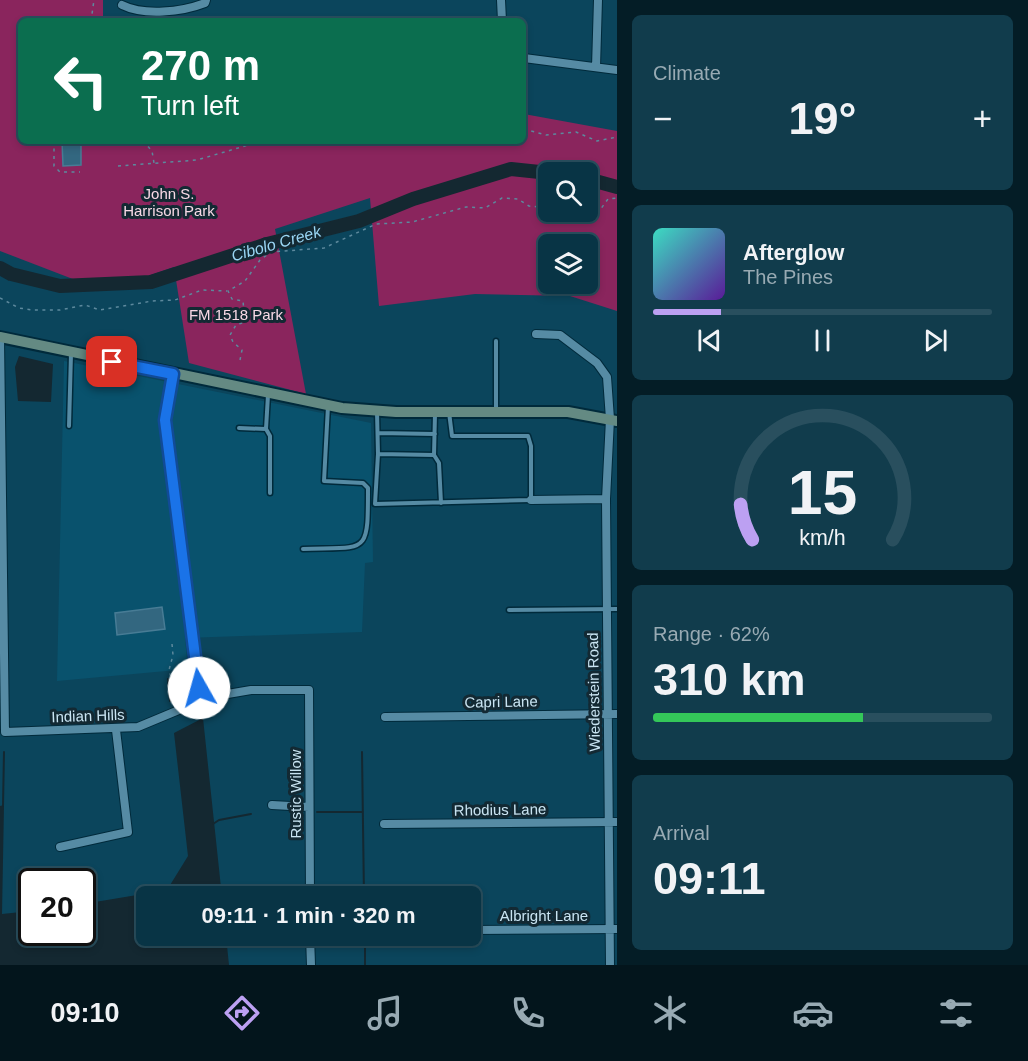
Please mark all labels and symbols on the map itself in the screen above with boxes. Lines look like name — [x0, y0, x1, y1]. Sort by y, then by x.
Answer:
park label: John S. Harrison Park — [123, 185, 215, 219]
water label: Cibolo Creek — [229, 222, 324, 264]
park label: FM 1518 Park — [189, 306, 284, 323]
pin — [86, 336, 137, 387]
street label: Wiederstein Road — [584, 632, 603, 752]
position arrow — [167, 656, 231, 720]
street label: Capri Lane — [464, 692, 538, 711]
street label: Indian Hills — [51, 706, 125, 725]
street label: Rustic Willow — [287, 749, 304, 839]
street label: Rhodius Lane — [454, 800, 546, 819]
speed limit sign: 20 — [18, 868, 96, 946]
street label: Albright Lane — [500, 907, 588, 924]

